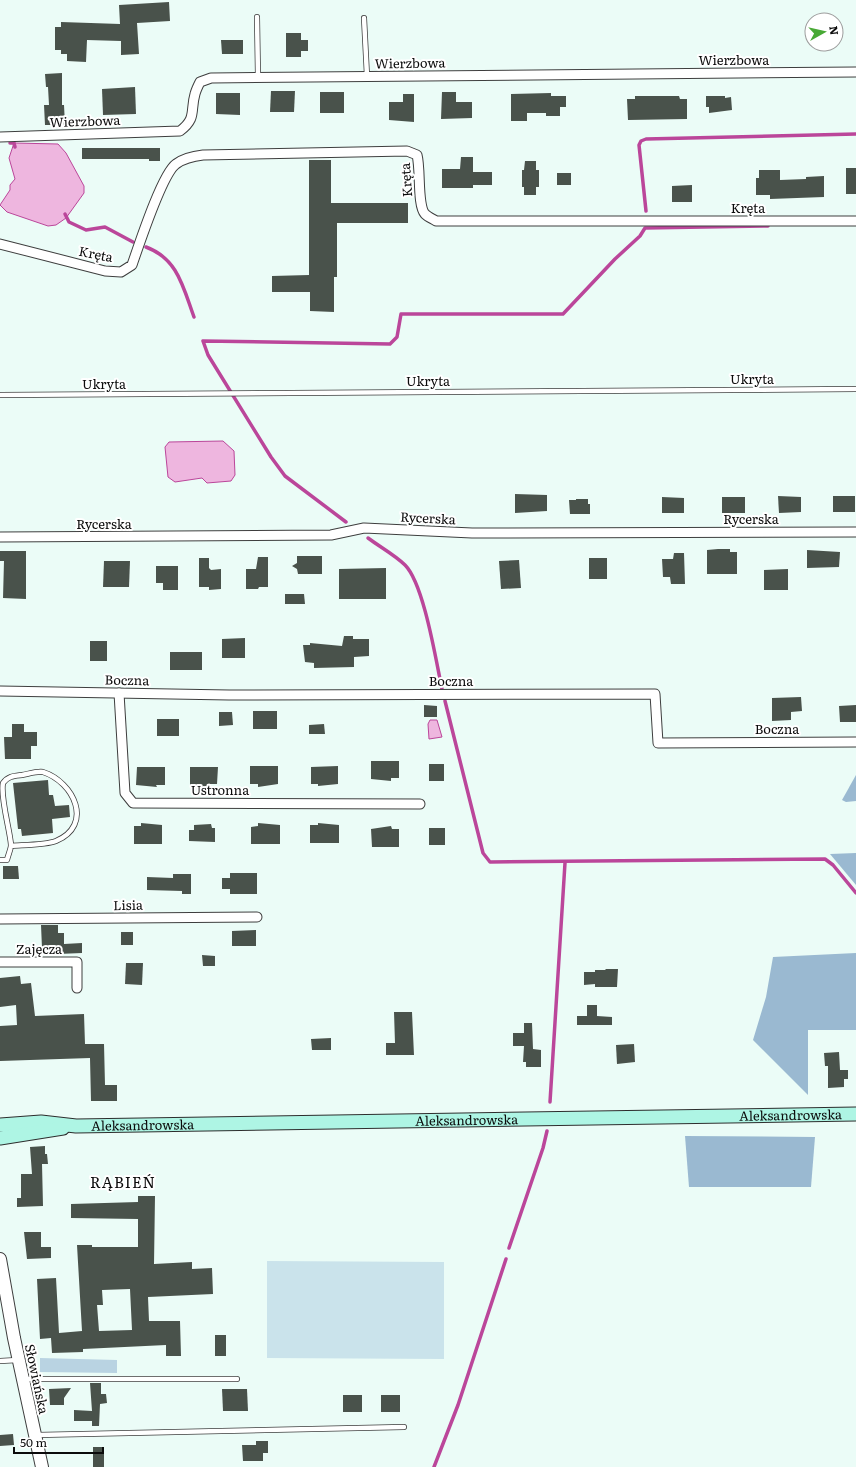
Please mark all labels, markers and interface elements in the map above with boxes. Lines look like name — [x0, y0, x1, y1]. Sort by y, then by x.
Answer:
north arrow — [804, 12, 844, 52]
text: N — [826, 25, 843, 36]
street label: Wierzbowa — [699, 50, 769, 69]
street label: Wierzbowa — [374, 52, 446, 73]
street label: Wierzbowa — [49, 110, 121, 131]
street label: Kręta — [395, 162, 416, 198]
street label: Kręta — [731, 198, 765, 217]
street label: Kręta — [77, 241, 115, 266]
street label: Ukryta — [730, 369, 774, 388]
street label: Ukryta — [406, 371, 450, 390]
street label: Ukryta — [82, 374, 126, 393]
street label: Rycerska — [400, 507, 456, 528]
street label: Rycerska — [723, 509, 779, 528]
street label: Rycerska — [76, 514, 132, 533]
street label: Boczna — [105, 670, 149, 689]
street label: Boczna — [429, 671, 473, 690]
street label: Boczna — [755, 719, 799, 738]
street label: Ustronna — [191, 780, 249, 799]
street label: Lisia — [113, 895, 143, 914]
street label: Zajęcza — [16, 939, 62, 958]
street label: Aleksandrowska — [739, 1104, 842, 1125]
street label: Aleksandrowska — [415, 1109, 518, 1130]
street label: Aleksandrowska — [91, 1114, 194, 1135]
district label: RĄBIEŃ — [90, 1170, 156, 1193]
street label: Słowiańska — [21, 1342, 54, 1416]
scale bar — [14, 1429, 103, 1455]
text: 50 m — [20, 1433, 47, 1451]

